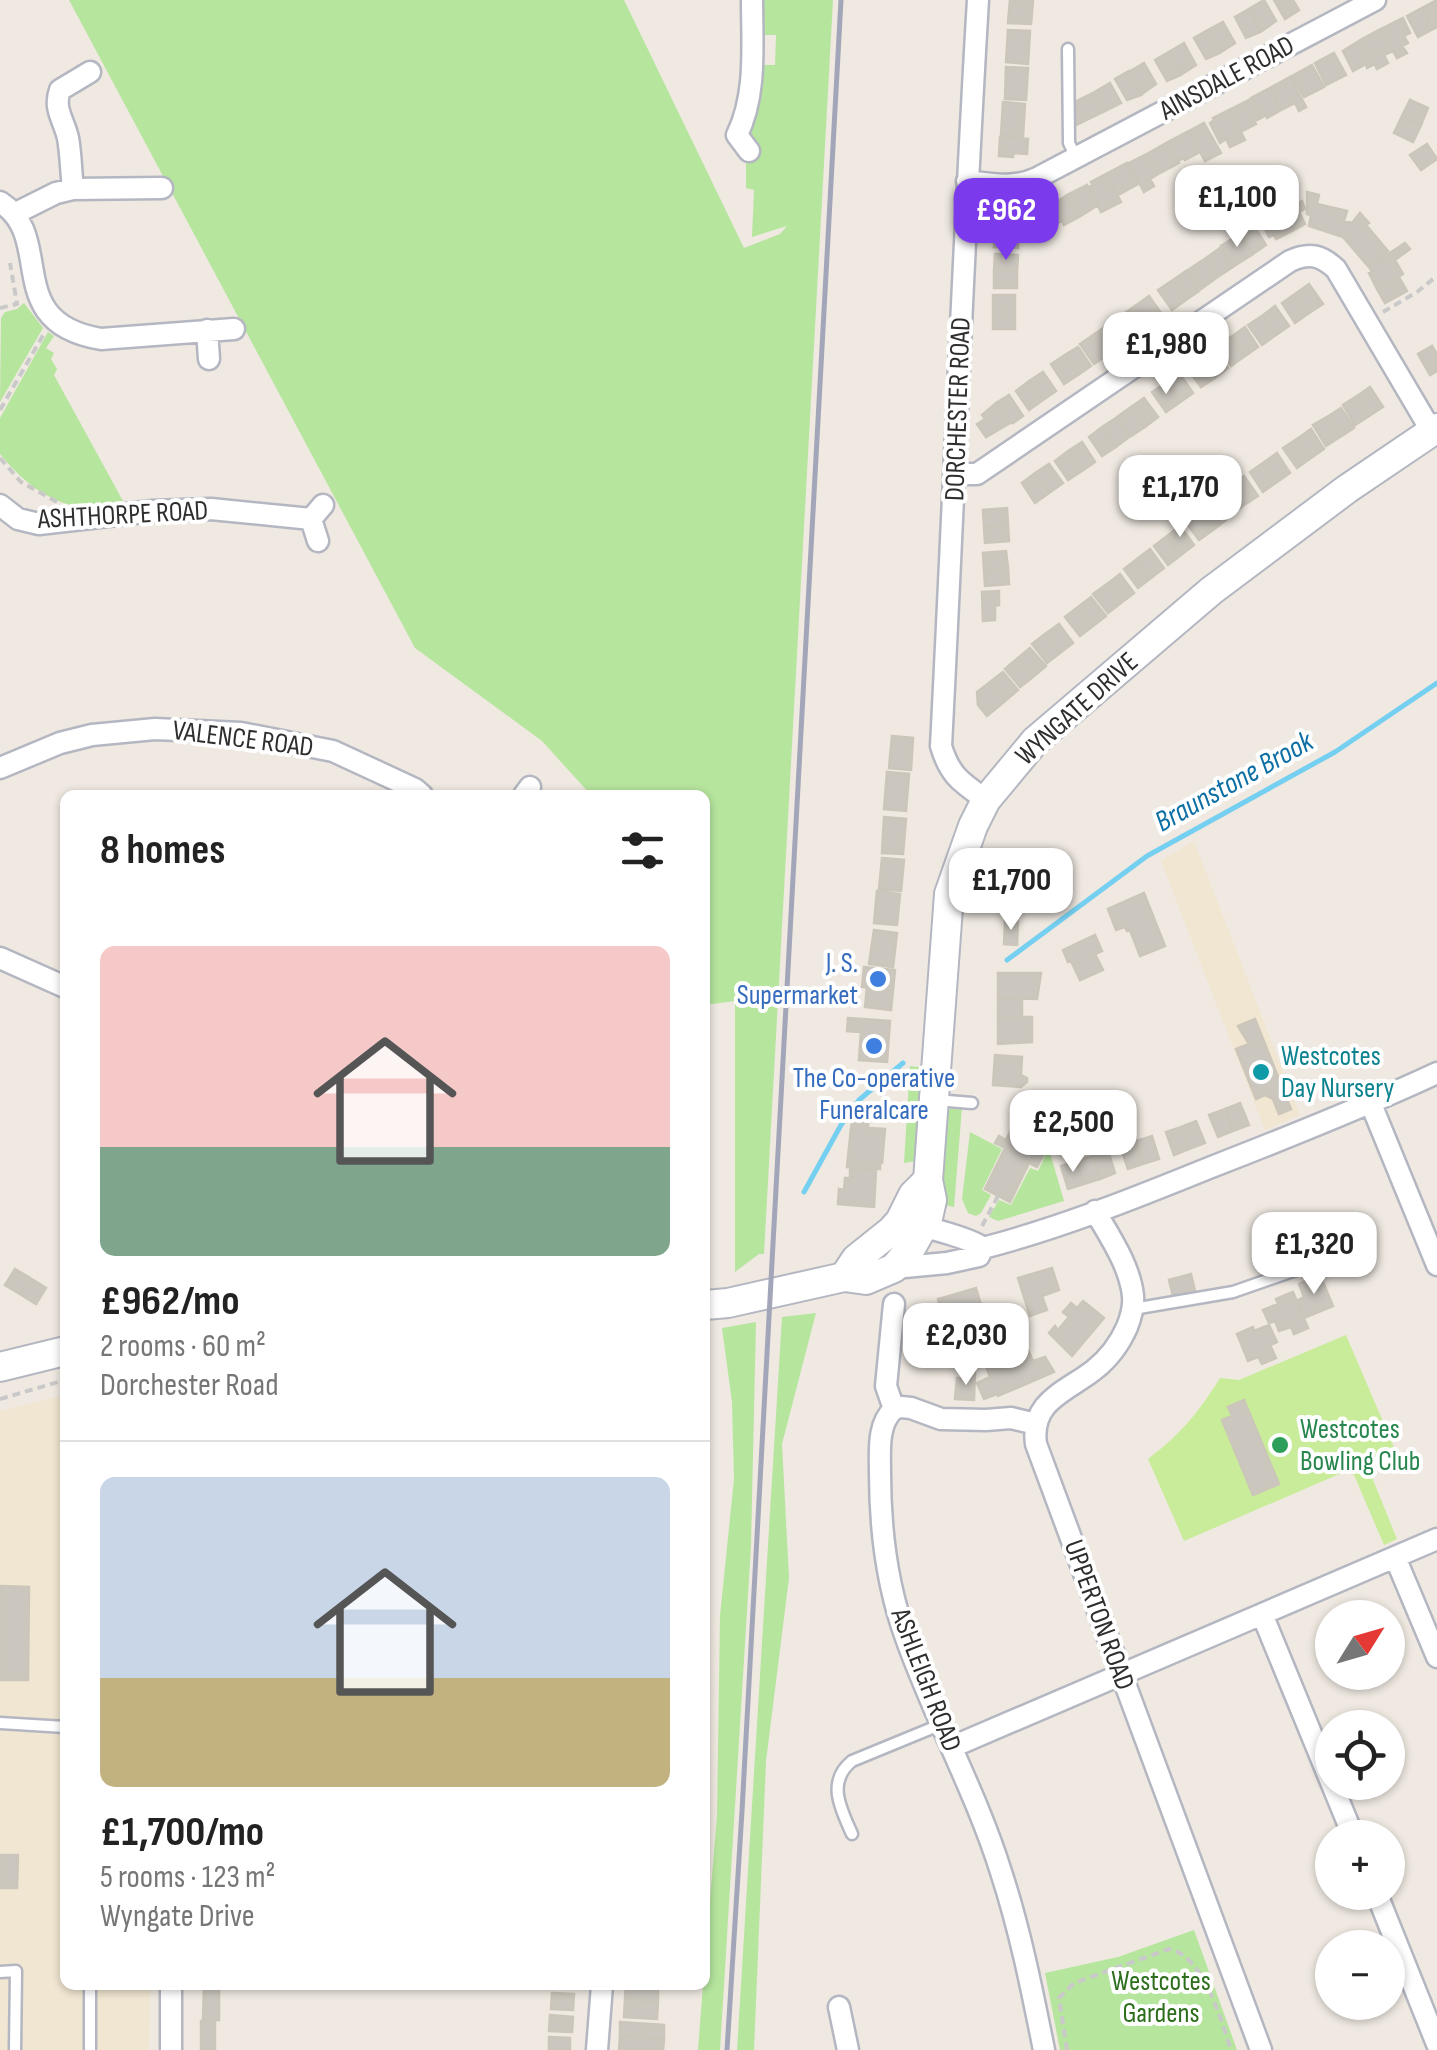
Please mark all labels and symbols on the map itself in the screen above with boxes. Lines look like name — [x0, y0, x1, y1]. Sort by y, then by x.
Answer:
street label: AINSDALE ROAD — [1153, 29, 1300, 128]
pin: £1,100 — [1156, 165, 1318, 250]
pin: £962 — [947, 178, 1065, 263]
pin: £1,980 — [1085, 312, 1247, 397]
street label: DORCHESTER ROAD — [938, 317, 978, 501]
pin: £1,170 — [1099, 455, 1261, 540]
street label: ASHTHORPE ROAD — [36, 494, 209, 536]
street label: WYNGATE DRIVE — [1009, 646, 1145, 772]
street label: VALENCE ROAD — [171, 714, 315, 764]
water label: Braunstone Brook — [1149, 723, 1320, 840]
pin: £1,700 — [930, 848, 1092, 933]
place label: J. S. Supermarket — [737, 947, 858, 1012]
marker: J. S. Supermarket — [867, 968, 889, 990]
marker: The Co-operative Funeralcare — [863, 1035, 885, 1057]
place label: Westcotes Day Nursery — [1281, 1040, 1395, 1105]
marker: Westcotes Day Nursery — [1250, 1061, 1272, 1083]
place label: The Co-operative Funeralcare — [793, 1062, 955, 1127]
pin: £2,500 — [992, 1090, 1154, 1175]
pin: £1,320 — [1233, 1212, 1395, 1297]
pin: £2,030 — [885, 1303, 1047, 1388]
place label: Westcotes Bowling Club — [1300, 1413, 1420, 1478]
marker: Westcotes Bowling Club — [1269, 1434, 1291, 1456]
street label: UPPERTON ROAD — [1057, 1536, 1141, 1694]
north arrow — [1315, 1600, 1405, 1690]
street label: ASHLEIGH ROAD — [883, 1603, 968, 1756]
park label: Westcotes Gardens — [1111, 1965, 1211, 2030]

